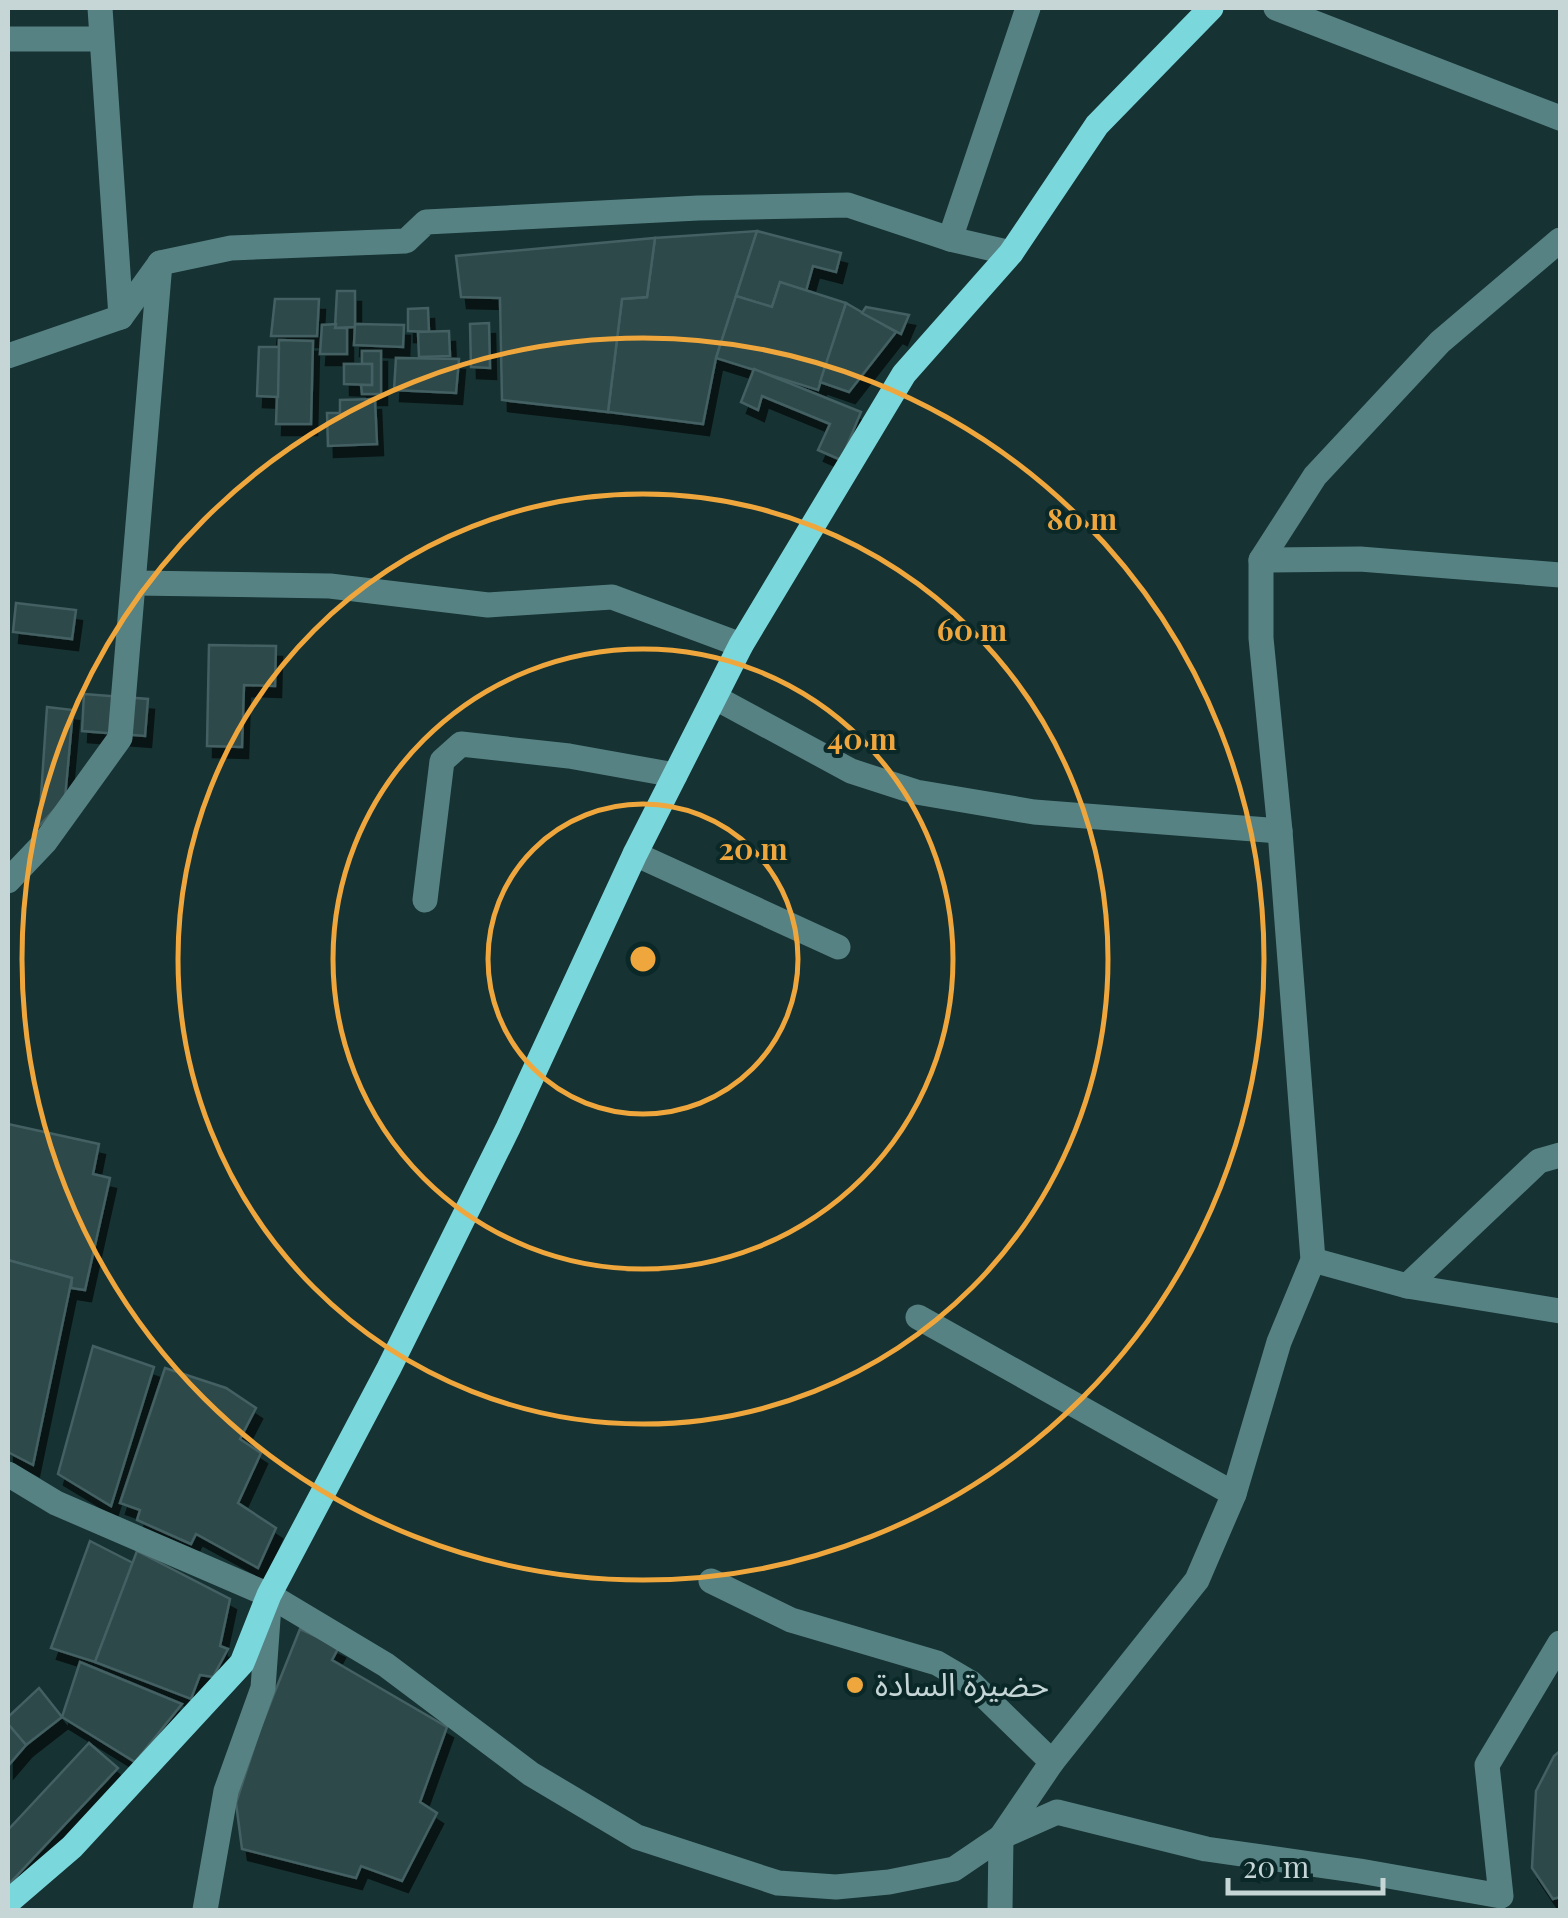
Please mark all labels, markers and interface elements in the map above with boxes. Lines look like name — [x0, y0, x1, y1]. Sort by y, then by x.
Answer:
text: 80 m — [1047, 498, 1117, 538]
text: 60 m — [937, 609, 1007, 649]
text: 40 m — [827, 718, 897, 758]
text: 20 m — [718, 828, 788, 868]
centre of rings — [625, 941, 661, 977]
place label: حضيرة السادة — [875, 1661, 1049, 1704]
marker: حضيرة السادة — [844, 1674, 866, 1696]
scale bar — [1228, 1833, 1383, 1895]
text: 20 m — [1243, 1846, 1310, 1886]

